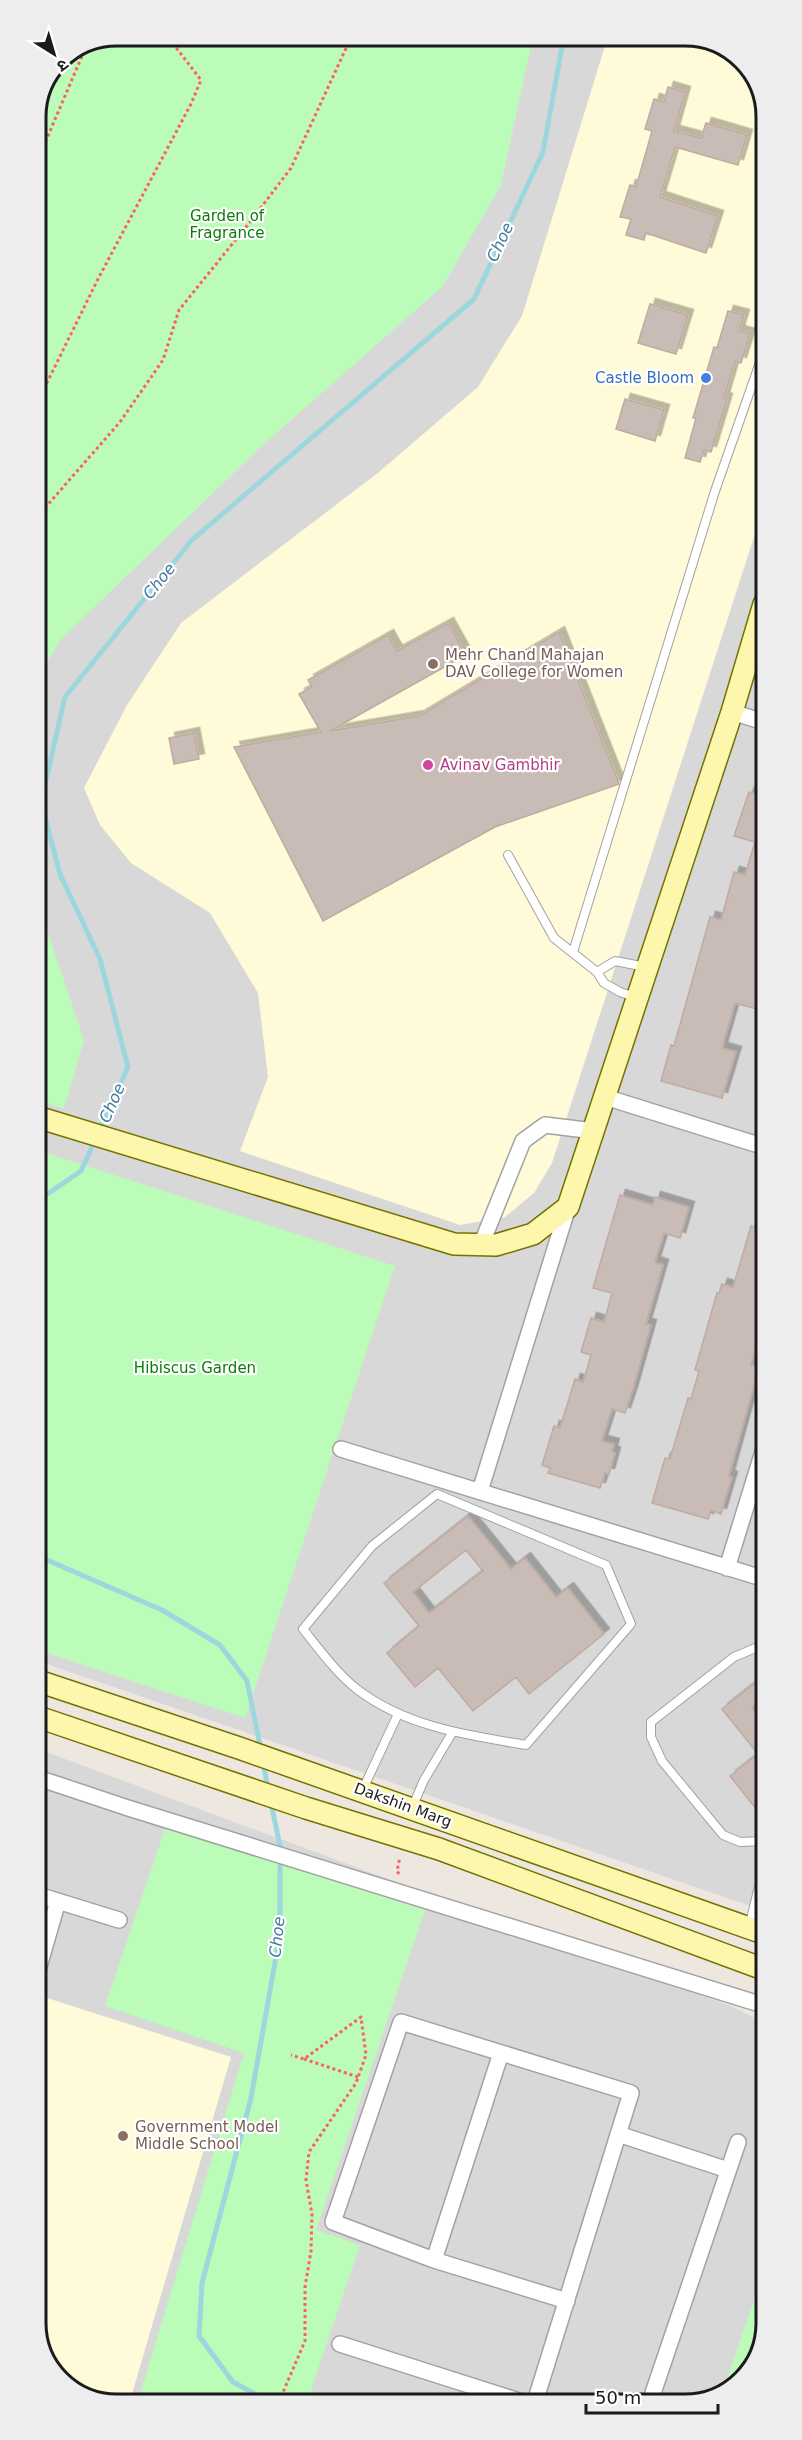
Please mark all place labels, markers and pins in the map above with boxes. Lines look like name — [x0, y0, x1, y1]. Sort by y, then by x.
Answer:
place label: Castle Bloom — [595, 369, 694, 387]
marker: Castle Bloom — [699, 371, 713, 385]
place label: Mehr Chand Mahajan DAV College for Women — [445, 646, 623, 681]
marker: Mehr Chand Mahajan DAV College for Women — [426, 657, 440, 671]
place label: Avinav Gambhir — [440, 756, 560, 774]
marker: Avinav Gambhir — [421, 758, 435, 772]
place label: Government Model Middle School — [135, 2118, 278, 2153]
marker: Government Model Middle School — [116, 2129, 130, 2143]

